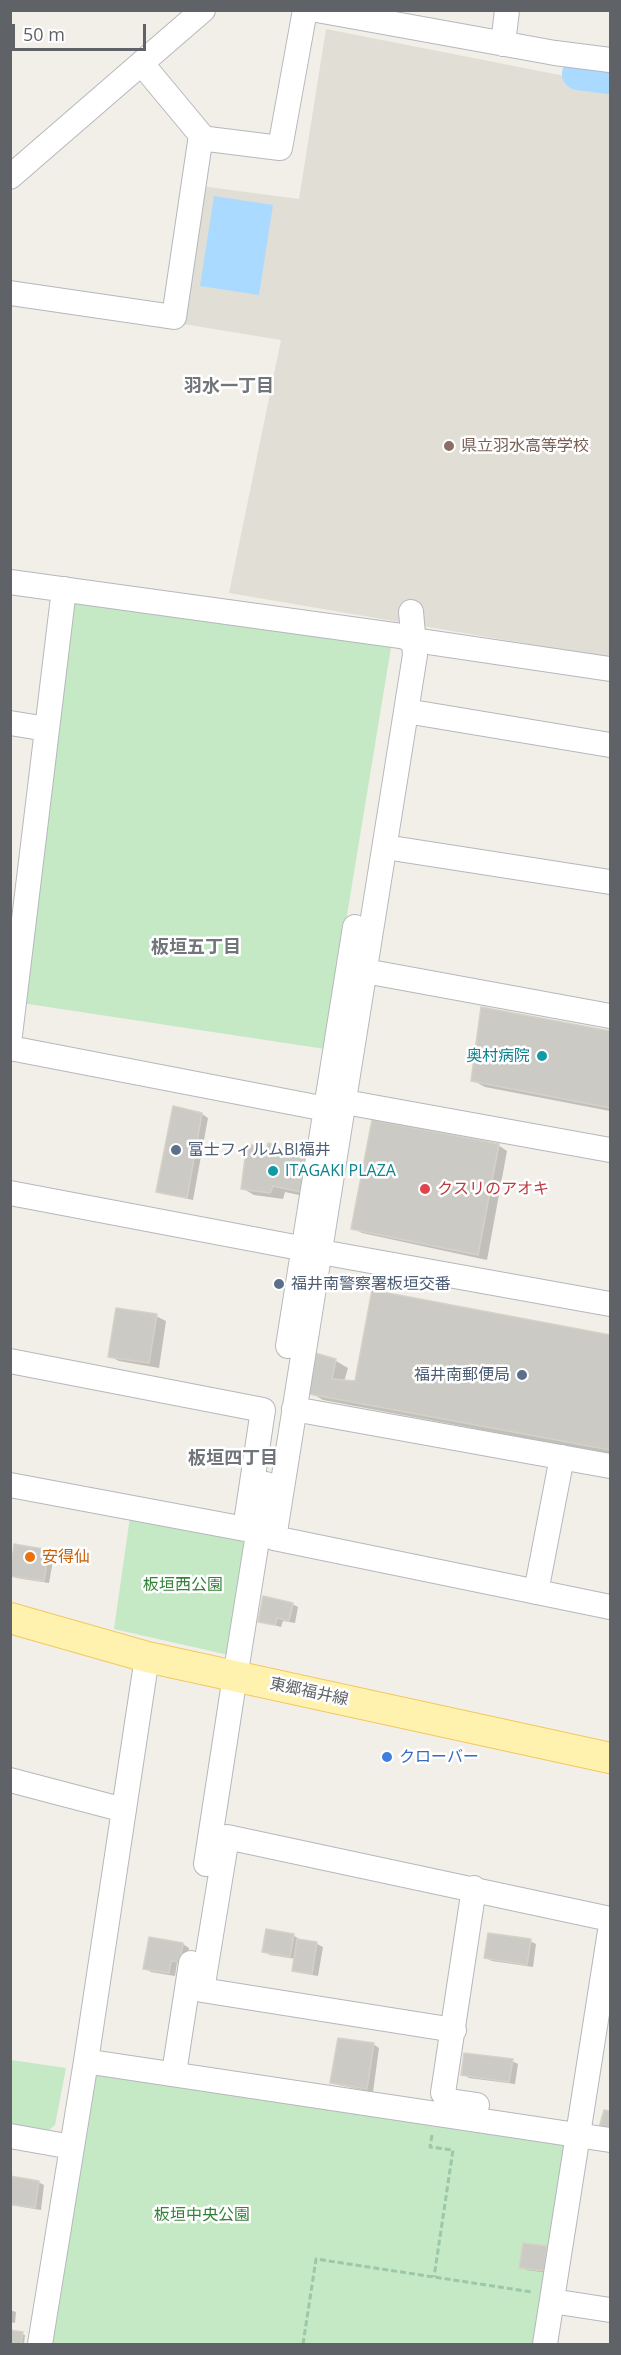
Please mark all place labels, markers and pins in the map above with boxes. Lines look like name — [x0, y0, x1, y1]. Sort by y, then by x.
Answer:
place label: 県立羽水高等学校 — [461, 436, 589, 456]
marker: 県立羽水高等学校 — [442, 439, 456, 453]
place label: 奥村病院 — [466, 1046, 530, 1066]
marker: 奥村病院 — [535, 1049, 549, 1063]
place label: 富士フィルムBI福井 — [188, 1140, 331, 1160]
marker: 富士フィルムBI福井 — [169, 1143, 183, 1157]
place label: ITAGAKI PLAZA — [285, 1161, 396, 1181]
marker: ITAGAKI PLAZA — [266, 1164, 280, 1178]
place label: クスリのアオキ — [437, 1179, 549, 1199]
marker: クスリのアオキ — [418, 1182, 432, 1196]
place label: 福井南警察署板垣交番 — [291, 1274, 451, 1294]
marker: 福井南警察署板垣交番 — [272, 1277, 286, 1291]
place label: 福井南郵便局 — [414, 1365, 510, 1385]
marker: 福井南郵便局 — [515, 1368, 529, 1382]
place label: 安得仙 — [42, 1547, 90, 1567]
marker: 安得仙 — [23, 1550, 37, 1564]
place label: クローバー — [399, 1747, 479, 1767]
marker: クローバー — [380, 1750, 394, 1764]

